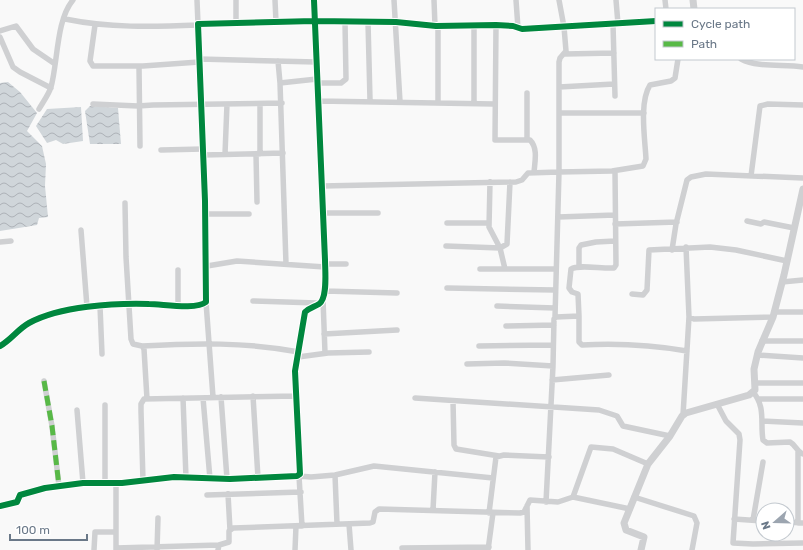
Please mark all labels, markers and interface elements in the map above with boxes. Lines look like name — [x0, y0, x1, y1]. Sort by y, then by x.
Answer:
legend — [655, 8, 795, 60]
text: Cycle path — [691, 17, 750, 31]
text: Path — [691, 37, 717, 51]
north arrow — [755, 502, 795, 542]
scale bar — [10, 516, 87, 542]
text: N — [759, 519, 774, 531]
text: 100 m — [16, 523, 50, 537]

